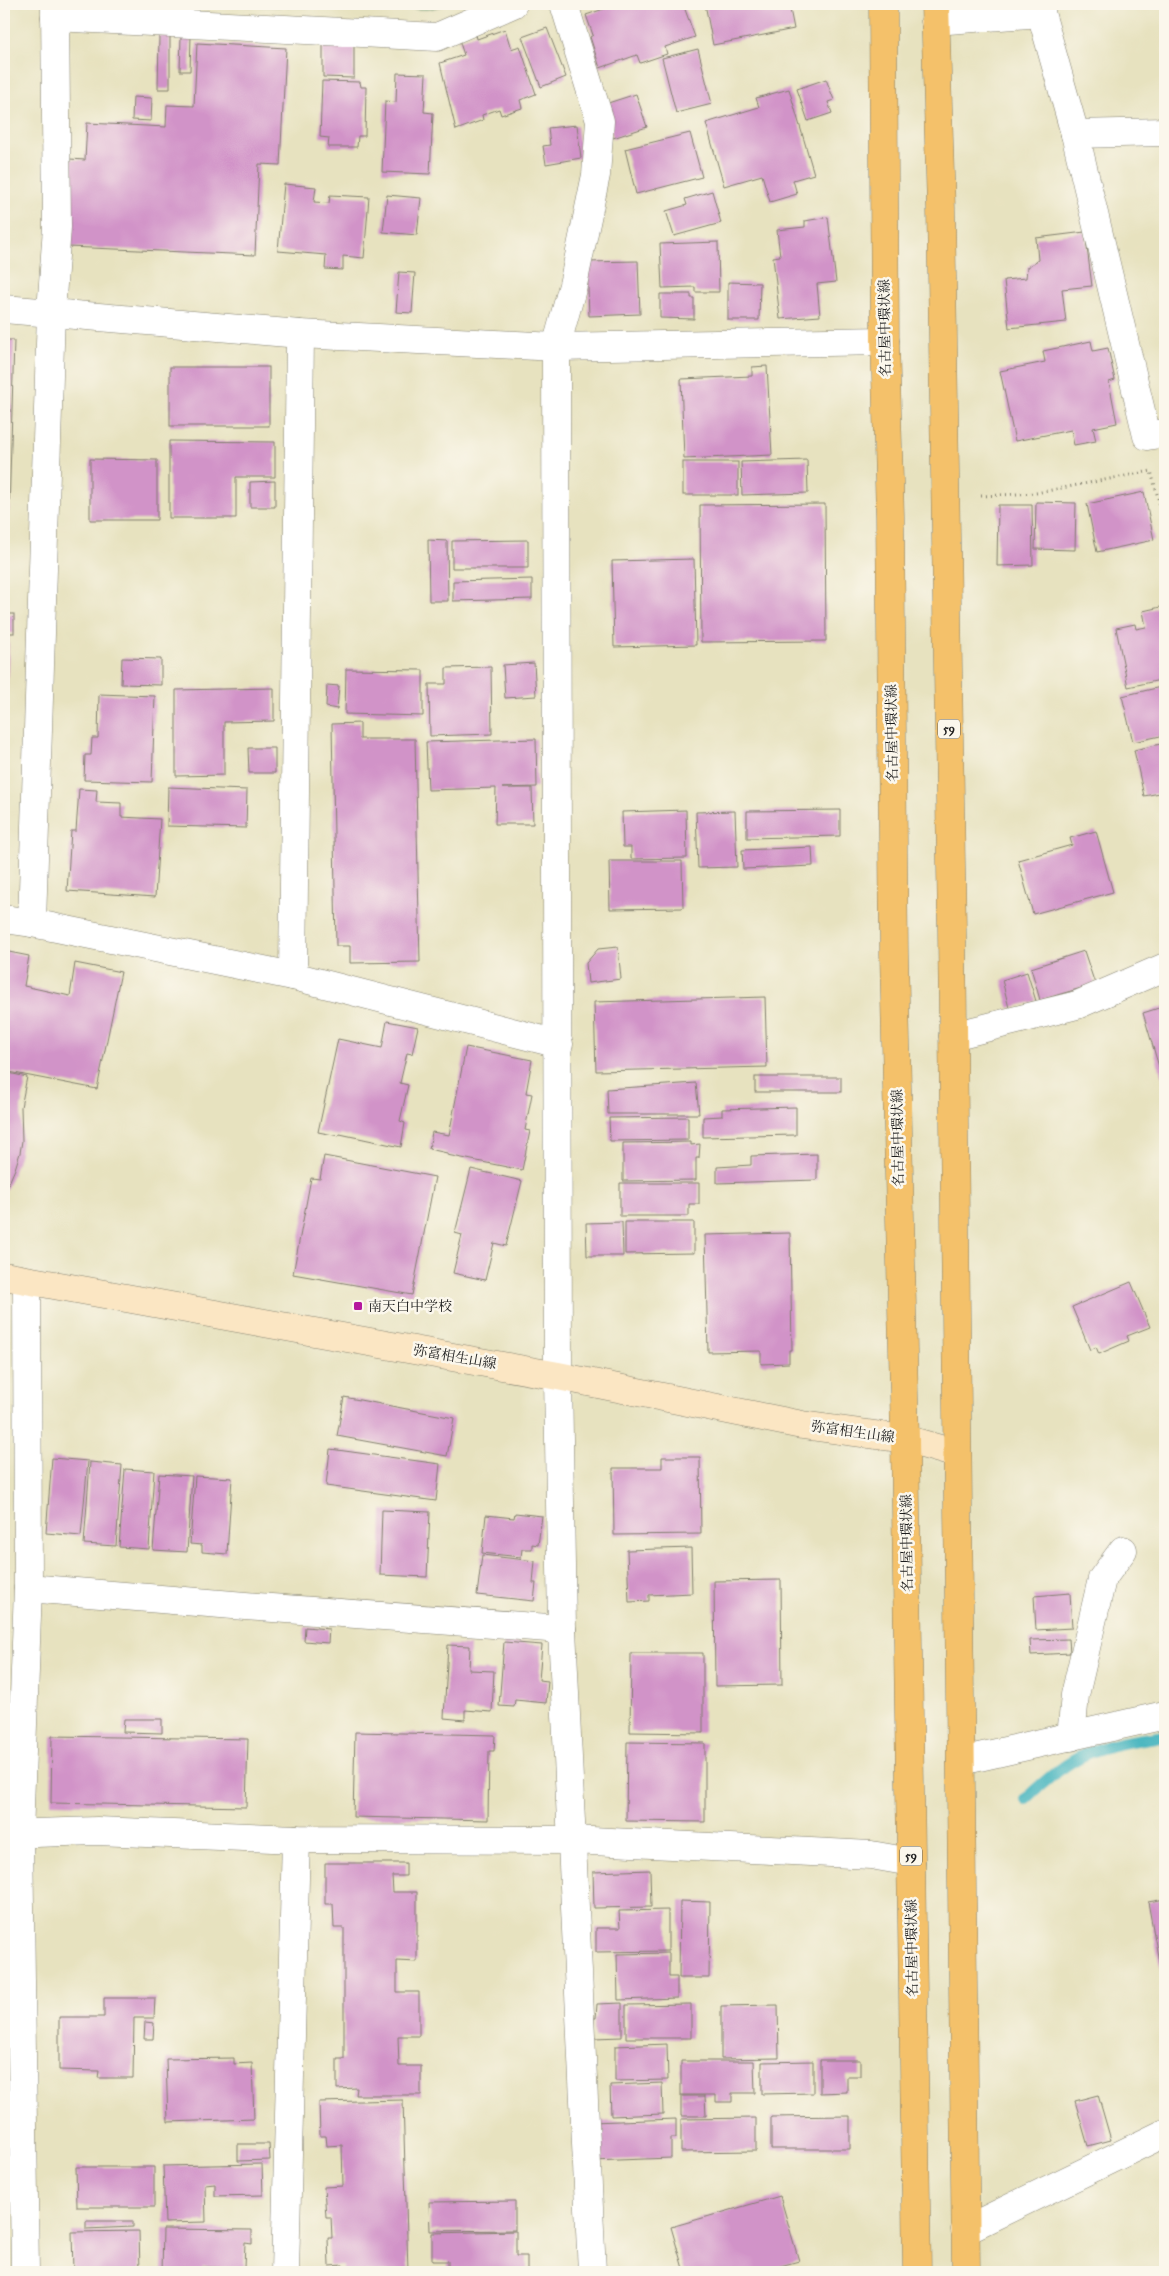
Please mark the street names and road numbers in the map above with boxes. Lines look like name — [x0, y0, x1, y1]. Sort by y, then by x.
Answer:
street label: 名古屋中環状線 — [876, 279, 894, 377]
street label: 名古屋中環状線 — [883, 684, 901, 782]
road number: 59 — [938, 720, 960, 739]
street label: 名古屋中環状線 — [889, 1089, 907, 1187]
street label: 弥富相生山線 — [412, 1341, 498, 1373]
street label: 弥富相生山線 — [810, 1418, 896, 1446]
street label: 名古屋中環状線 — [898, 1494, 916, 1592]
road number: 59 — [900, 1846, 922, 1865]
street label: 名古屋中環状線 — [903, 1899, 921, 1997]

